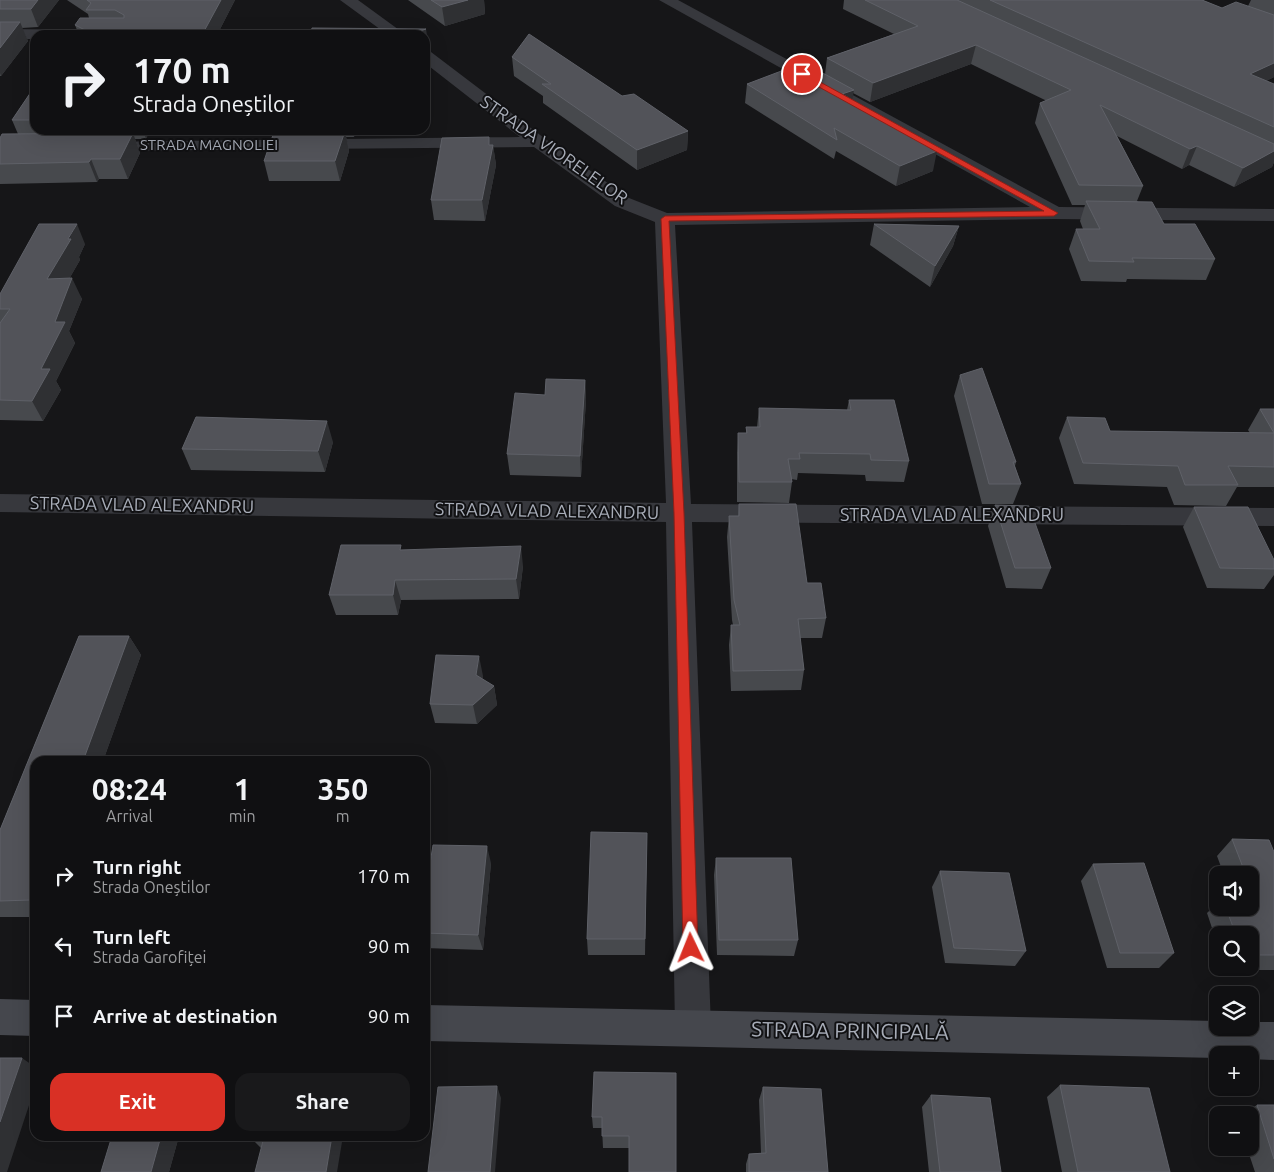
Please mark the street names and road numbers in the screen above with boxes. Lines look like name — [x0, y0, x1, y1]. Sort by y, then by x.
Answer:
street label: STRADA VIORELELOR — [477, 91, 632, 208]
street label: STRADA MAGNOLIEI — [140, 136, 278, 153]
street label: STRADA VLAD ALEXANDRU — [30, 492, 254, 516]
street label: STRADA VLAD ALEXANDRU — [435, 498, 659, 522]
street label: STRADA VLAD ALEXANDRU — [840, 504, 1064, 524]
street label: STRADA PRINCIPALĂ — [751, 1016, 949, 1044]

